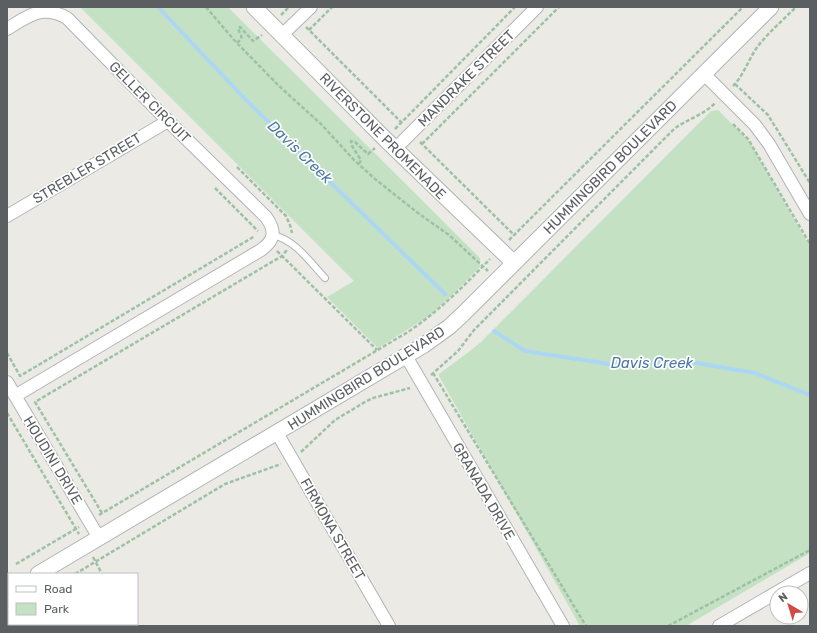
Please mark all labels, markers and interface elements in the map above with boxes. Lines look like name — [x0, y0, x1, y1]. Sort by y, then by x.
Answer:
street label: MANDRAKE STREET — [414, 26, 518, 130]
street label: GELLER CIRCUIT — [105, 58, 194, 147]
street label: RIVERSTONE PROMENADE — [316, 70, 449, 203]
street label: HUMMINGBIRD BOULEVARD — [540, 97, 681, 238]
water label: Davis Creek — [264, 117, 336, 187]
street label: STREBLER STREET — [30, 129, 145, 208]
street label: HUMMINGBIRD BOULEVARD — [285, 323, 448, 434]
water label: Davis Creek — [611, 354, 694, 372]
street label: HOUDINI DRIVE — [20, 413, 86, 508]
street label: GRANADA DRIVE — [449, 440, 518, 543]
street label: FIRMONA STREET — [296, 475, 369, 583]
legend — [8, 573, 138, 625]
text: Road — [44, 582, 72, 596]
north arrow — [769, 585, 809, 625]
text: N — [776, 590, 790, 605]
text: Park — [44, 602, 70, 616]

